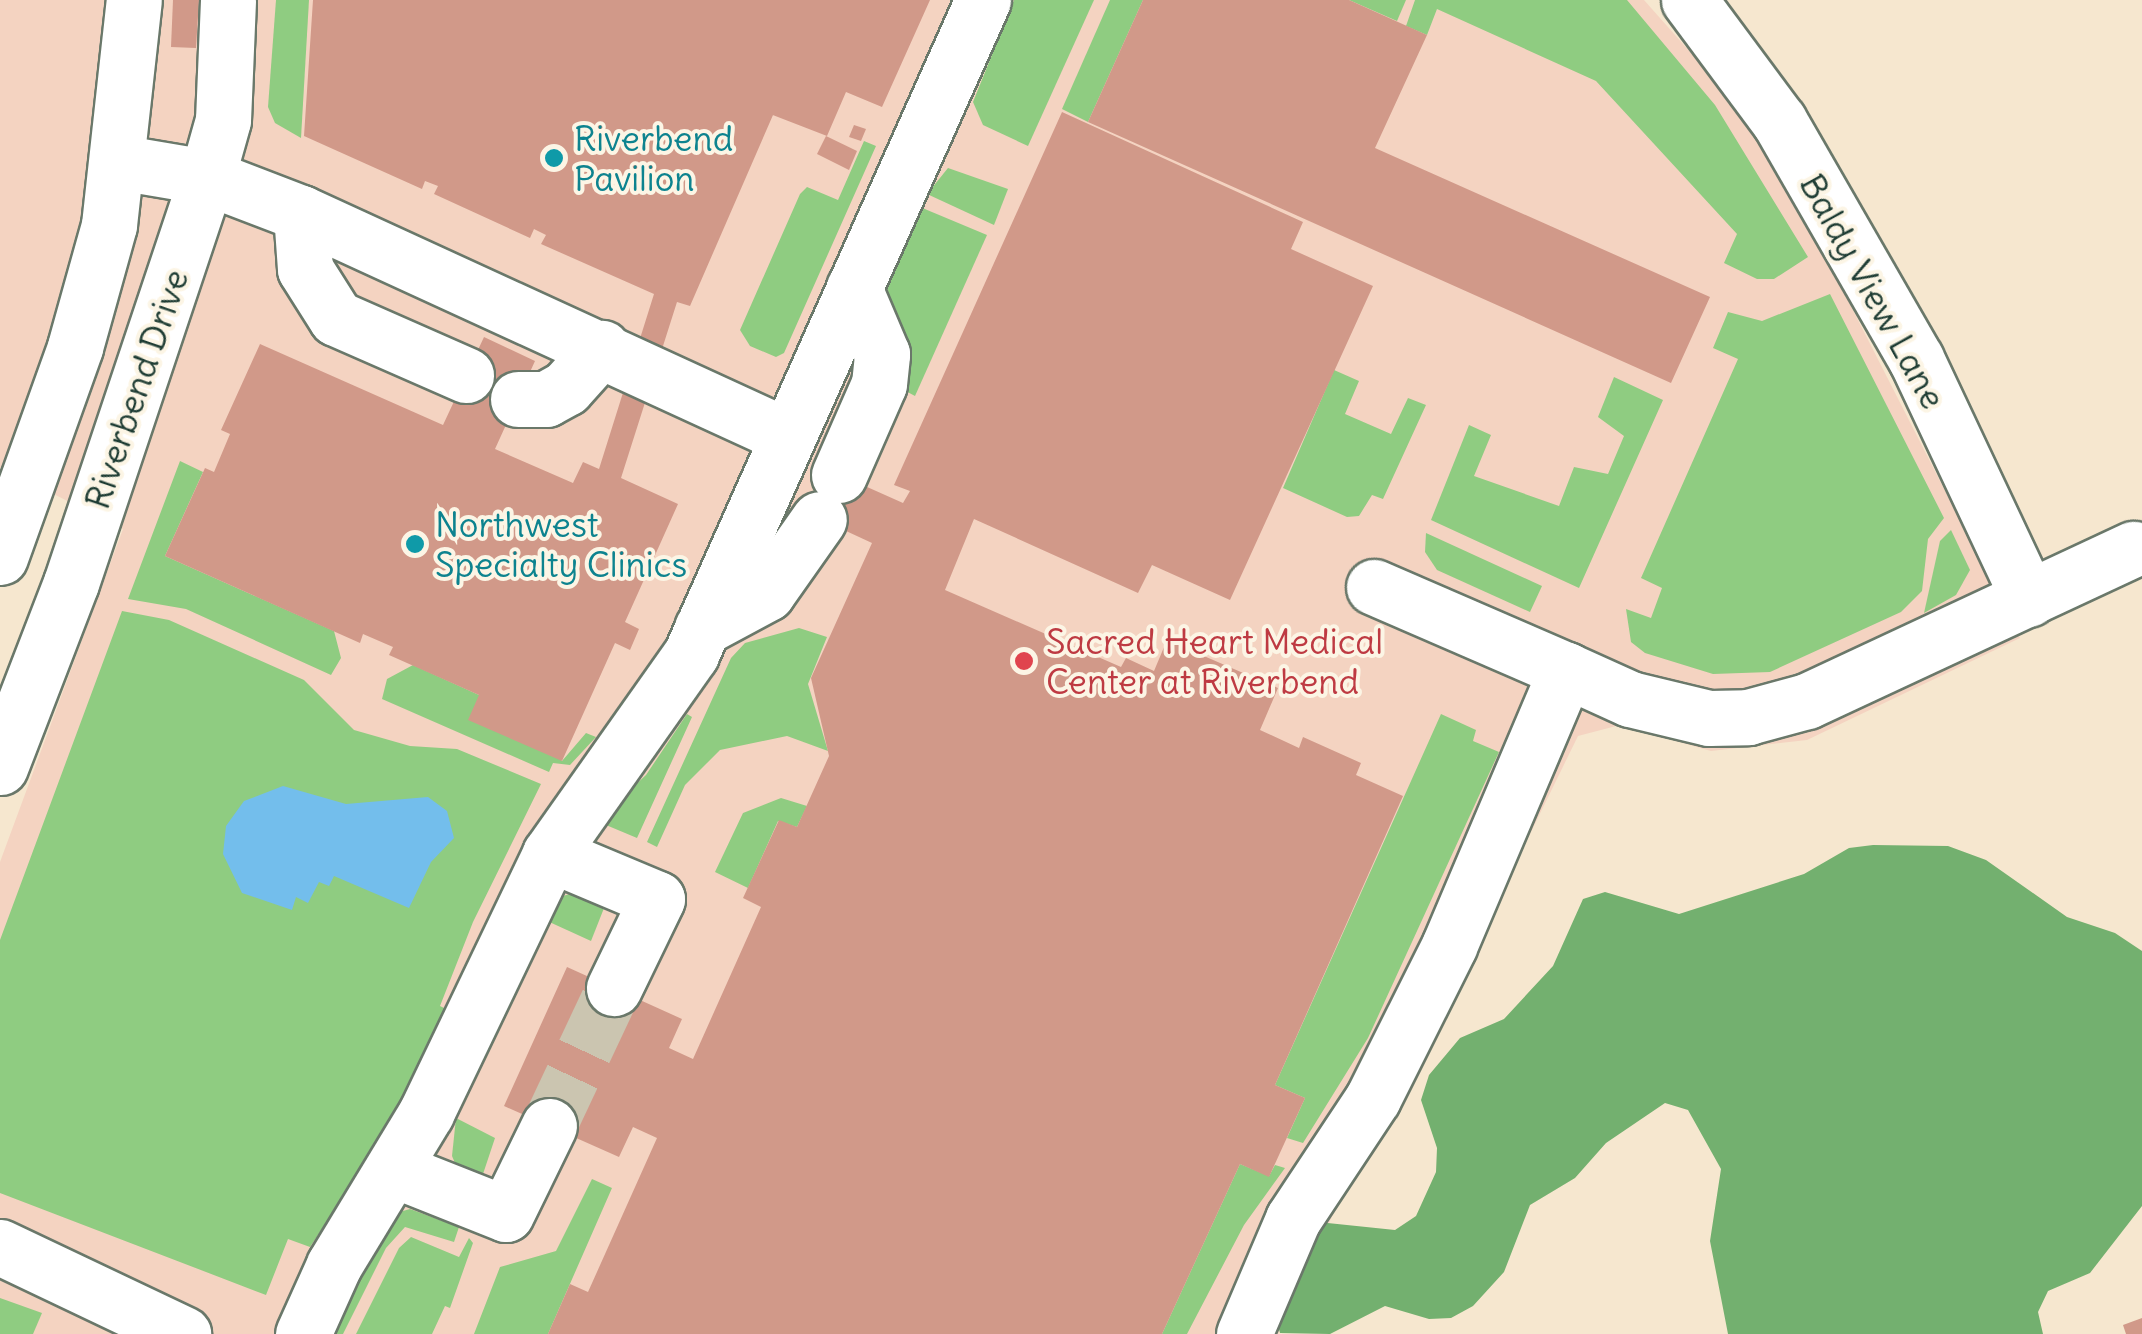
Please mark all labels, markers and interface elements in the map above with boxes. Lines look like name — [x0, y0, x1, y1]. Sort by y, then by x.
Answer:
place label: Riverbend Pavilion — [574, 117, 733, 199]
marker: Riverbend Pavilion — [543, 147, 565, 169]
street label: Baldy View Lane — [1791, 166, 1955, 416]
street label: Riverbend Drive — [75, 264, 197, 514]
place label: Northwest Specialty Clinics — [435, 503, 687, 585]
marker: Northwest Specialty Clinics — [404, 533, 426, 555]
place label: Sacred Heart Medical Center at Riverbend — [1046, 620, 1383, 702]
marker: Sacred Heart Medical Center at Riverbend — [1011, 648, 1037, 674]

